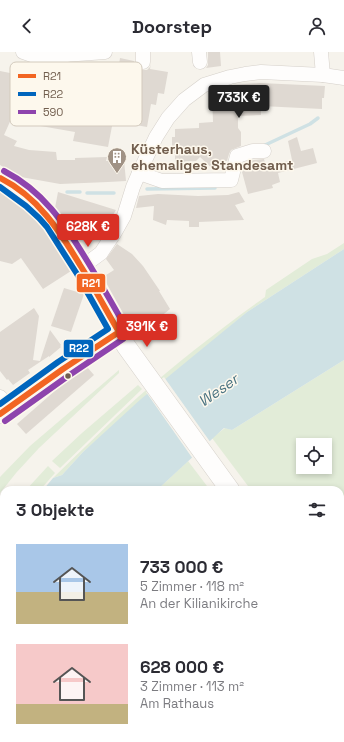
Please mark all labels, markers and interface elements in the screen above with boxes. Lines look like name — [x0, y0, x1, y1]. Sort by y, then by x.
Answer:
icon: back — [16, 15, 38, 37]
text: Doorstep — [132, 15, 212, 38]
icon: person — [306, 15, 328, 37]
legend — [10, 62, 142, 126]
text: R21 — [43, 69, 61, 83]
pin: 733K € — [206, 85, 272, 119]
text: R22 — [43, 87, 64, 101]
text: 733K € — [217, 89, 261, 106]
text: 590 — [43, 105, 63, 119]
place label: Küsterhaus, ehemaliges Standesamt — [131, 140, 293, 174]
building icon: Küsterhaus, ehemaliges Standesamt — [106, 146, 128, 174]
pin: 628K € — [55, 214, 121, 248]
text: 628K € — [66, 218, 110, 235]
line badge: R21 — [76, 273, 106, 293]
text: R21 — [82, 276, 100, 290]
pin: 391K € — [114, 314, 180, 348]
text: 391K € — [126, 318, 168, 335]
line badge: R22 — [63, 339, 94, 358]
text: R22 — [69, 341, 89, 355]
water label: Weser — [194, 369, 243, 410]
unlabelled marker — [63, 371, 73, 381]
map controls — [296, 438, 332, 474]
button: locate — [296, 438, 332, 474]
text: 3 Objekte — [16, 499, 94, 521]
icon: filters — [306, 499, 328, 521]
text: 733 000 € — [140, 556, 223, 578]
icon: home — [48, 560, 96, 608]
text: 5 Zimmer · 118 m² — [140, 578, 244, 595]
text: An der Kilianikirche — [140, 595, 258, 612]
text: 628 000 € — [140, 656, 224, 678]
icon: home — [48, 660, 96, 708]
text: 3 Zimmer · 113 m² — [140, 678, 244, 695]
text: Am Rathaus — [140, 695, 214, 712]

